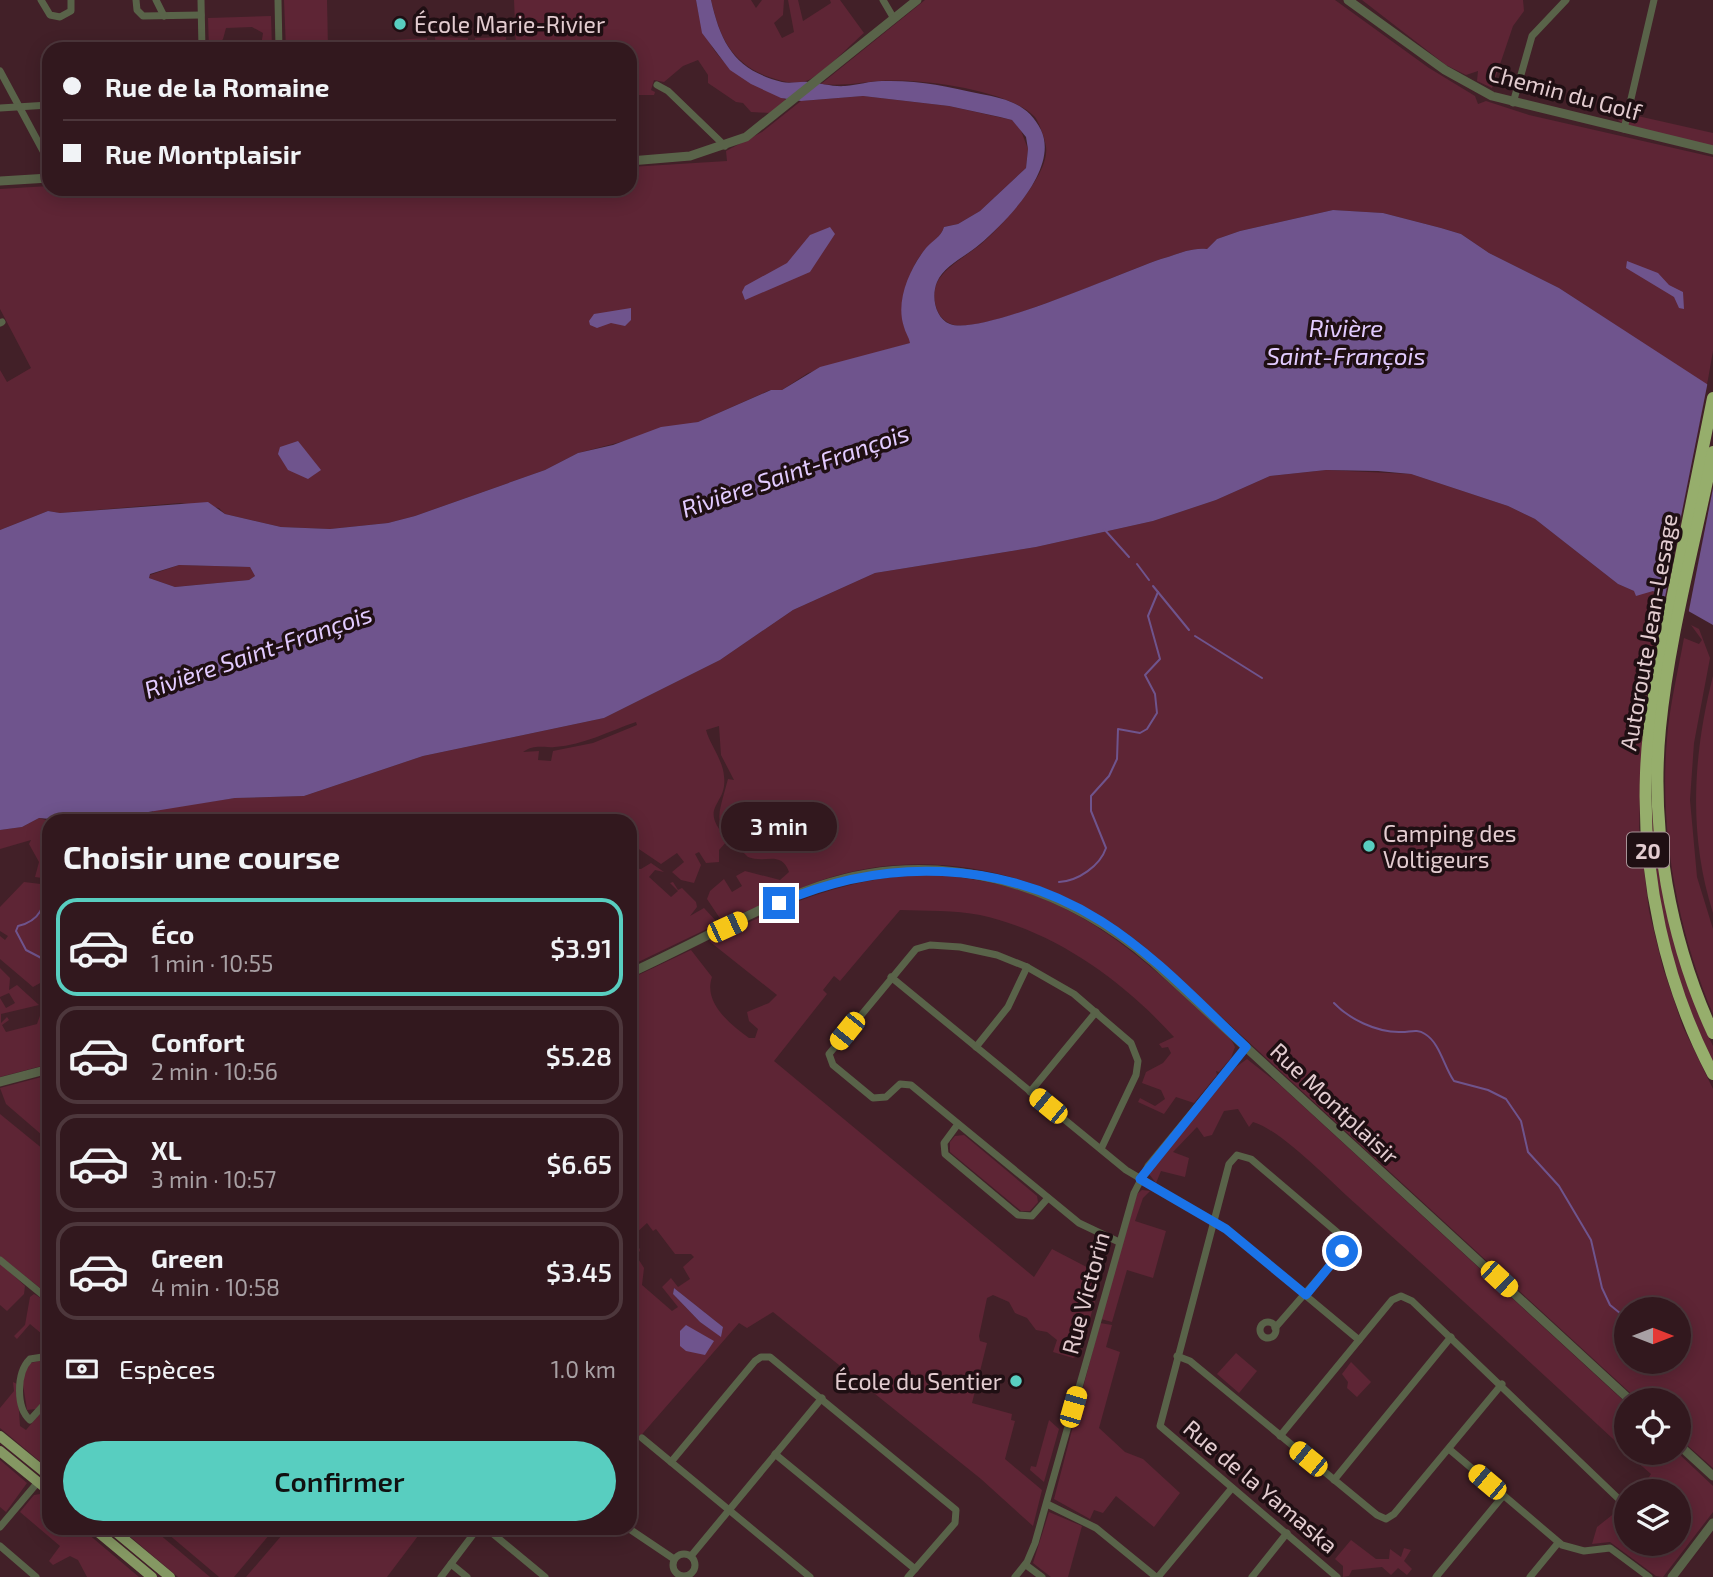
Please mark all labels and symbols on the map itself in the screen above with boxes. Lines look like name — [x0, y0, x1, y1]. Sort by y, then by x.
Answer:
place label: École Marie-Rivier — [414, 10, 605, 38]
marker: École Marie-Rivier — [392, 16, 408, 32]
street label: Chemin du Golf — [1485, 58, 1646, 126]
water label: Rivière Saint-François — [1266, 313, 1426, 371]
water label: Rivière Saint-François — [677, 417, 913, 524]
street label: Autoroute Jean-Lesage — [1613, 511, 1683, 753]
water label: Rivière Saint-François — [140, 598, 376, 705]
callout: 3 min — [721, 802, 837, 850]
place label: Camping des Voltigeurs — [1383, 819, 1516, 873]
road number: 20 — [1627, 832, 1669, 868]
marker: Camping des Voltigeurs — [1361, 838, 1377, 854]
route end — [763, 887, 795, 919]
car — [704, 909, 751, 945]
car — [826, 1008, 869, 1054]
street label: Rue Montplaisir — [1265, 1036, 1405, 1170]
car — [1026, 1085, 1071, 1127]
street label: Rue Victorin — [1055, 1229, 1115, 1357]
route start — [1326, 1235, 1358, 1267]
car — [1477, 1257, 1522, 1301]
north arrow — [1614, 1297, 1690, 1374]
place label: École du Sentier — [835, 1367, 1002, 1395]
marker: École du Sentier — [1008, 1373, 1024, 1389]
car — [1058, 1384, 1089, 1430]
street label: Rue de la Yamaska — [1178, 1413, 1344, 1559]
car — [1286, 1438, 1331, 1480]
car — [1465, 1460, 1510, 1504]

